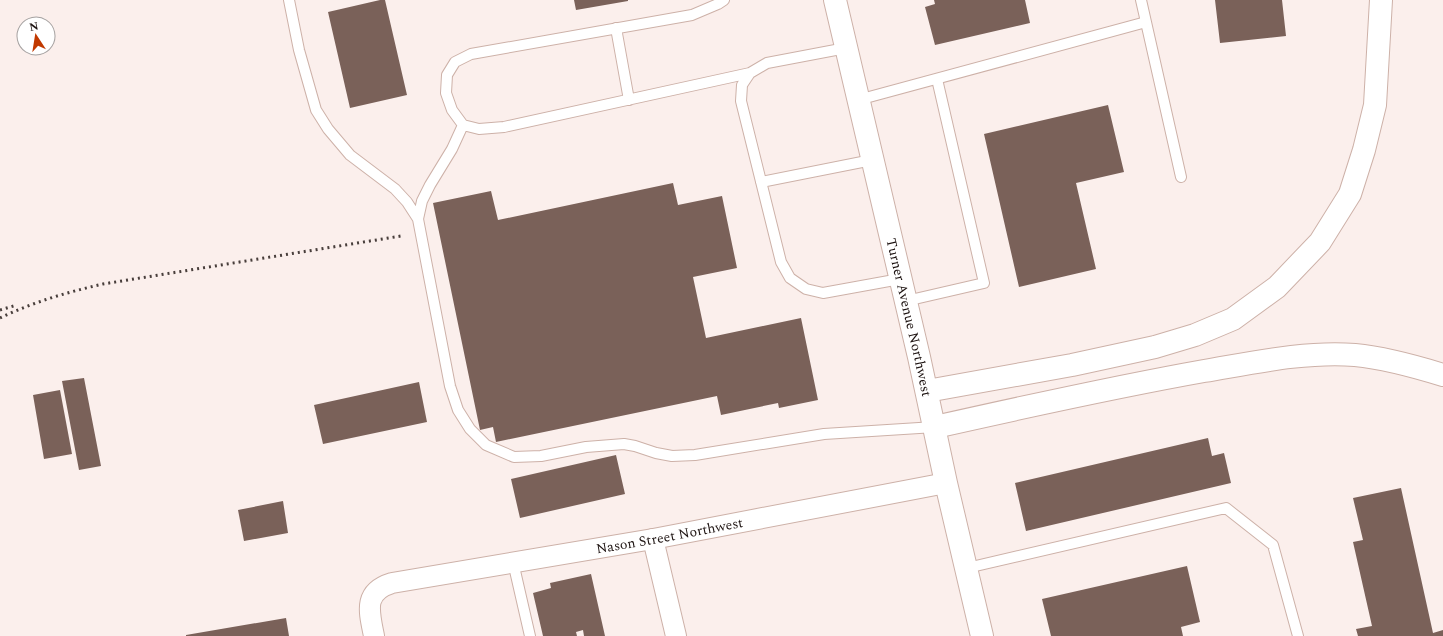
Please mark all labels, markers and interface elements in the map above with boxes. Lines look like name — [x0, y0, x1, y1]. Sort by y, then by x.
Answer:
north arrow — [16, 16, 56, 56]
text: N — [28, 17, 40, 36]
street label: Turner Avenue Northwest — [880, 236, 937, 399]
street label: Nason Street Northwest — [594, 512, 745, 559]

